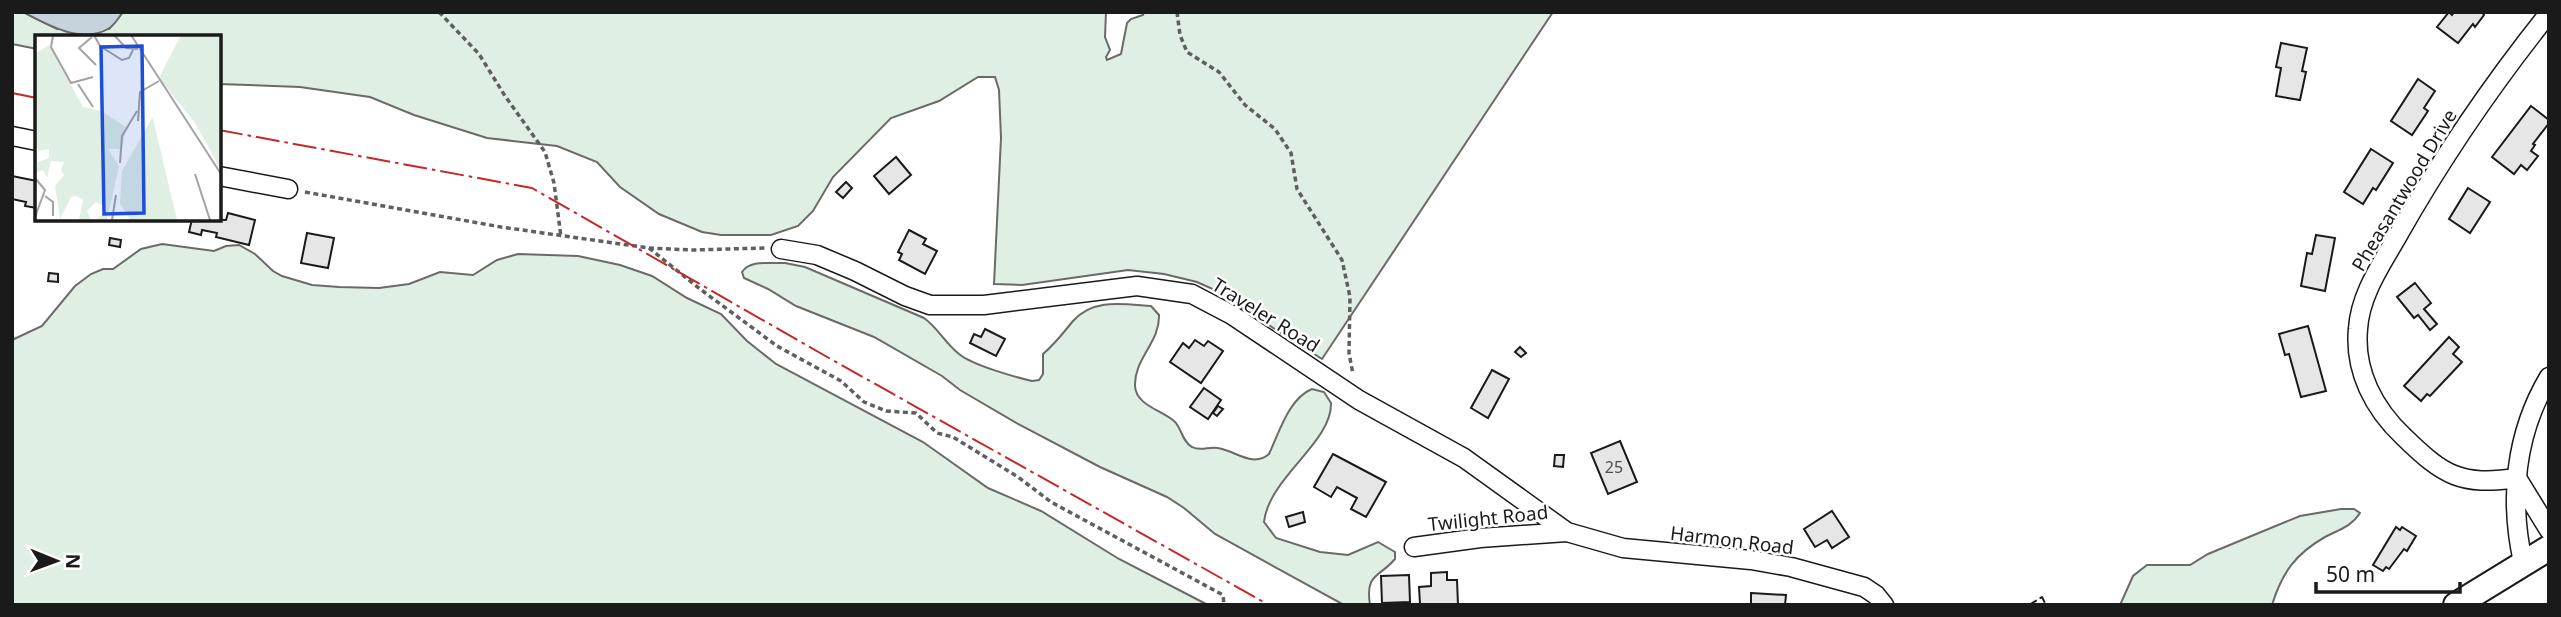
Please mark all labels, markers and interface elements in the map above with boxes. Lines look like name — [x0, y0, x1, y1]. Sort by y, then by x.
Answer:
inset map — [35, 35, 220, 220]
street label: Pheasantwood Drive — [2345, 104, 2463, 276]
street label: Traveler Road — [1207, 272, 1325, 358]
house number: 25 — [1605, 456, 1623, 478]
street label: Twilight Road — [1427, 499, 1549, 537]
street label: Harmon Road — [1669, 520, 1795, 560]
north arrow — [21, 526, 91, 596]
scale bar — [2316, 550, 2460, 594]
text: N — [60, 553, 86, 569]
text: 50 m — [2326, 560, 2375, 588]

